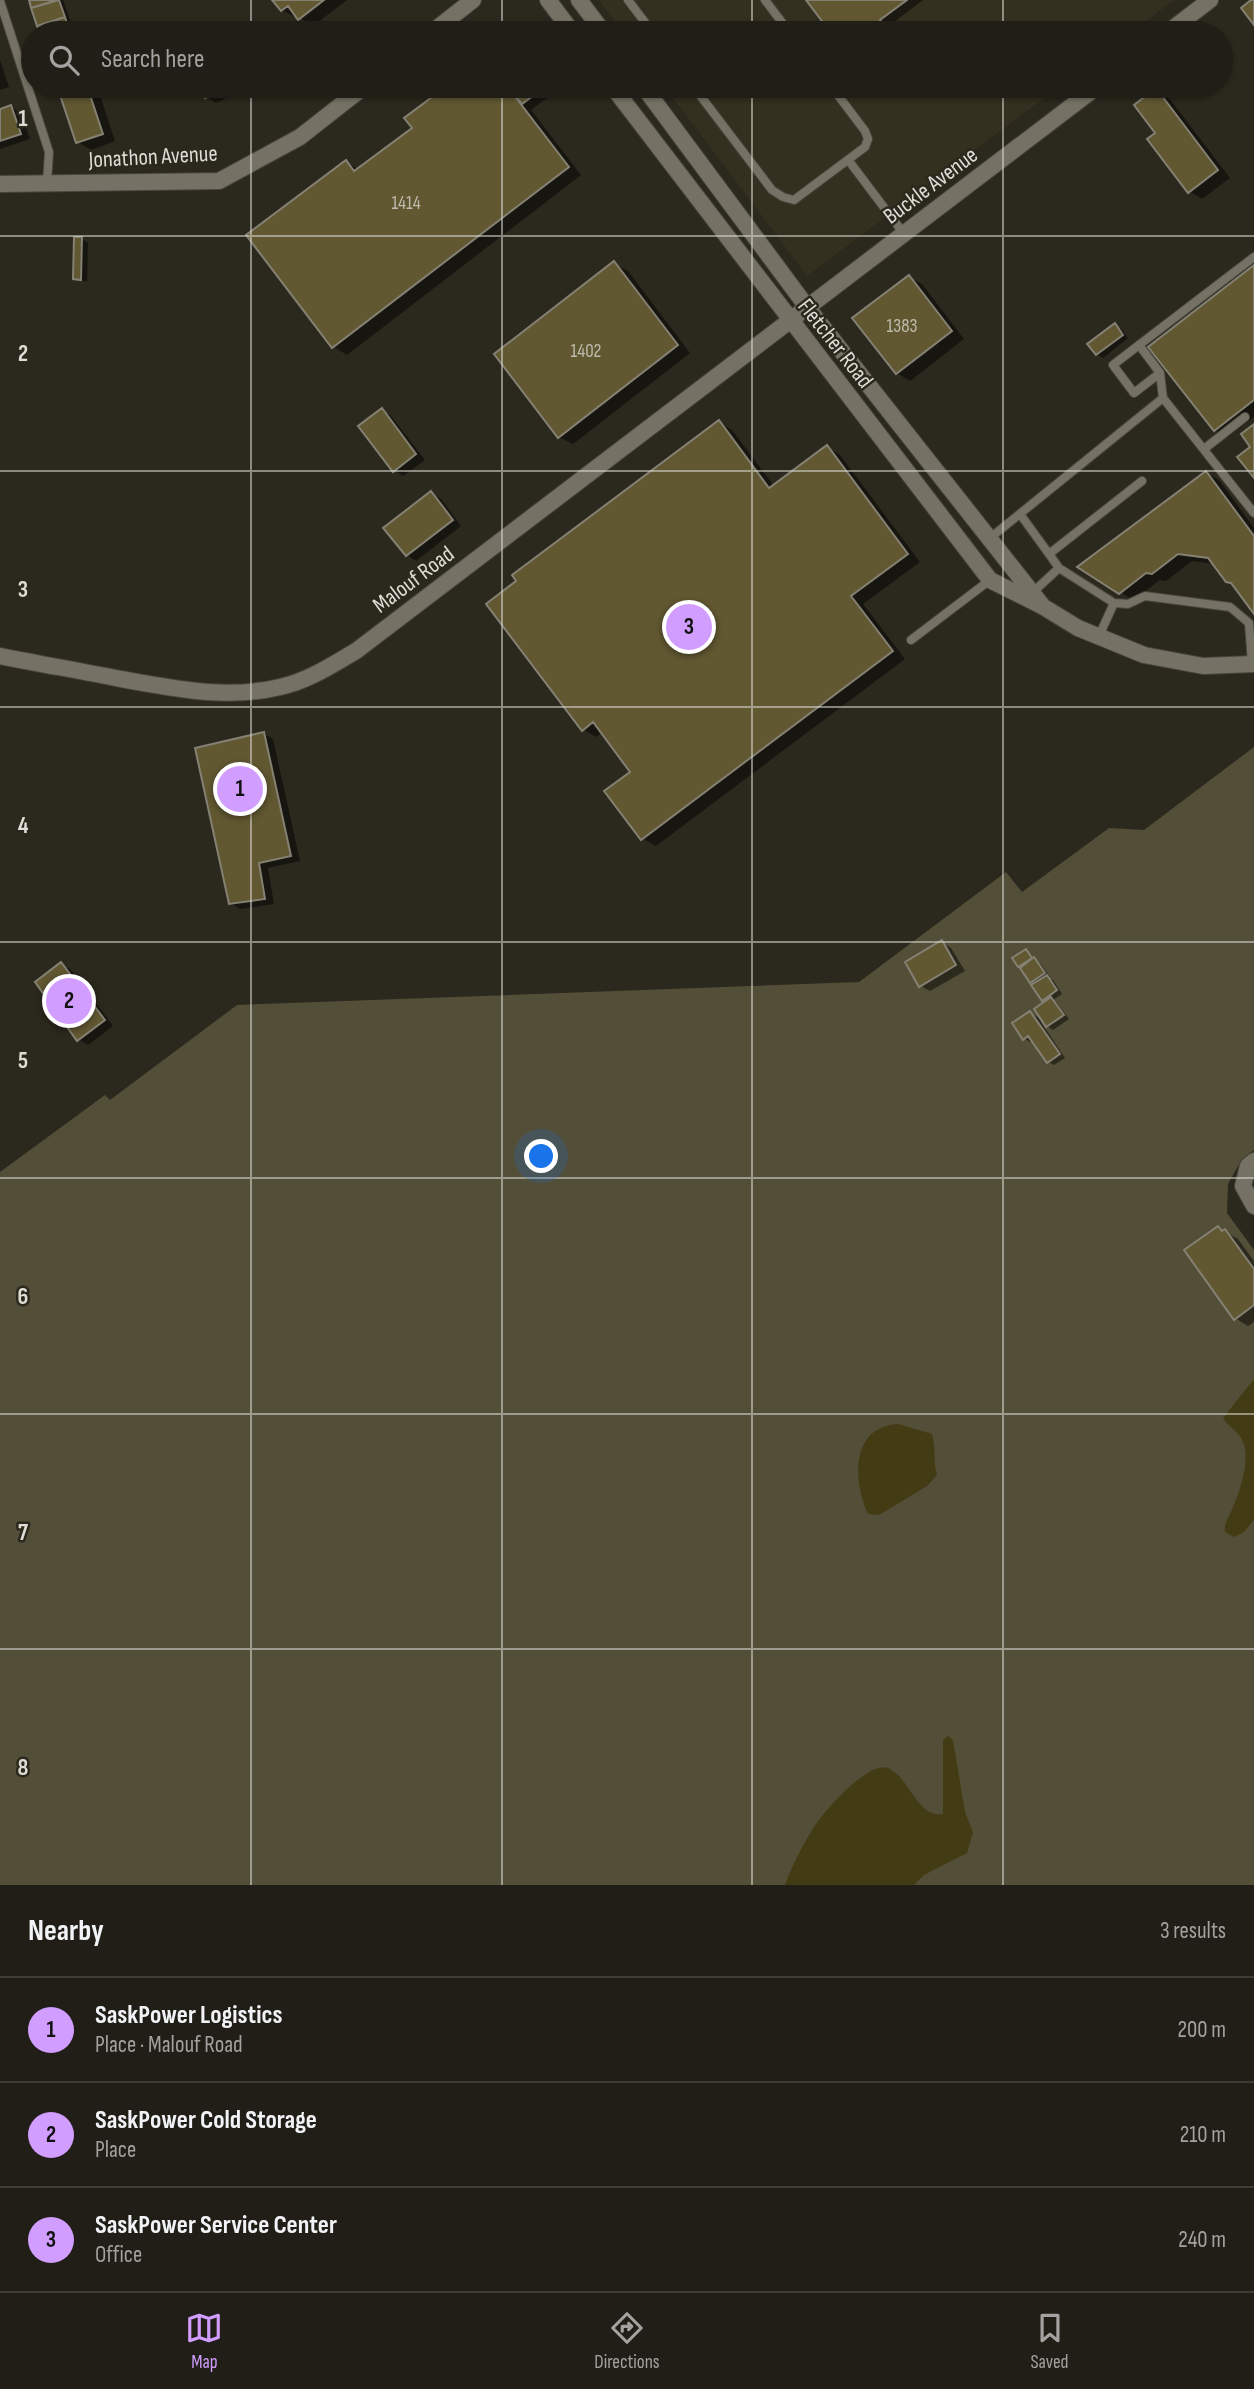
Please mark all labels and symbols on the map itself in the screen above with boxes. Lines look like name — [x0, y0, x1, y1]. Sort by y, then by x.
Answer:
text: 1 — [18, 105, 28, 133]
street label: Jonathon Avenue — [87, 140, 218, 174]
street label: Buckle Avenue — [878, 141, 983, 230]
house number: 1414 — [391, 192, 421, 215]
street label: Fletcher Road — [792, 293, 879, 394]
house number: 1383 — [887, 315, 917, 338]
text: 2 — [18, 340, 28, 368]
house number: 1402 — [571, 340, 601, 363]
street label: Malouf Road — [367, 540, 460, 619]
text: 3 — [18, 576, 28, 604]
pin: 3 — [666, 601, 712, 653]
pin: 1 — [217, 763, 263, 815]
text: 4 — [18, 812, 29, 840]
pin: 2 — [46, 975, 92, 1027]
text: 5 — [18, 1047, 28, 1075]
your location — [524, 1139, 558, 1173]
text: 6 — [18, 1283, 28, 1311]
text: 7 — [18, 1519, 28, 1547]
text: 8 — [18, 1754, 29, 1782]

